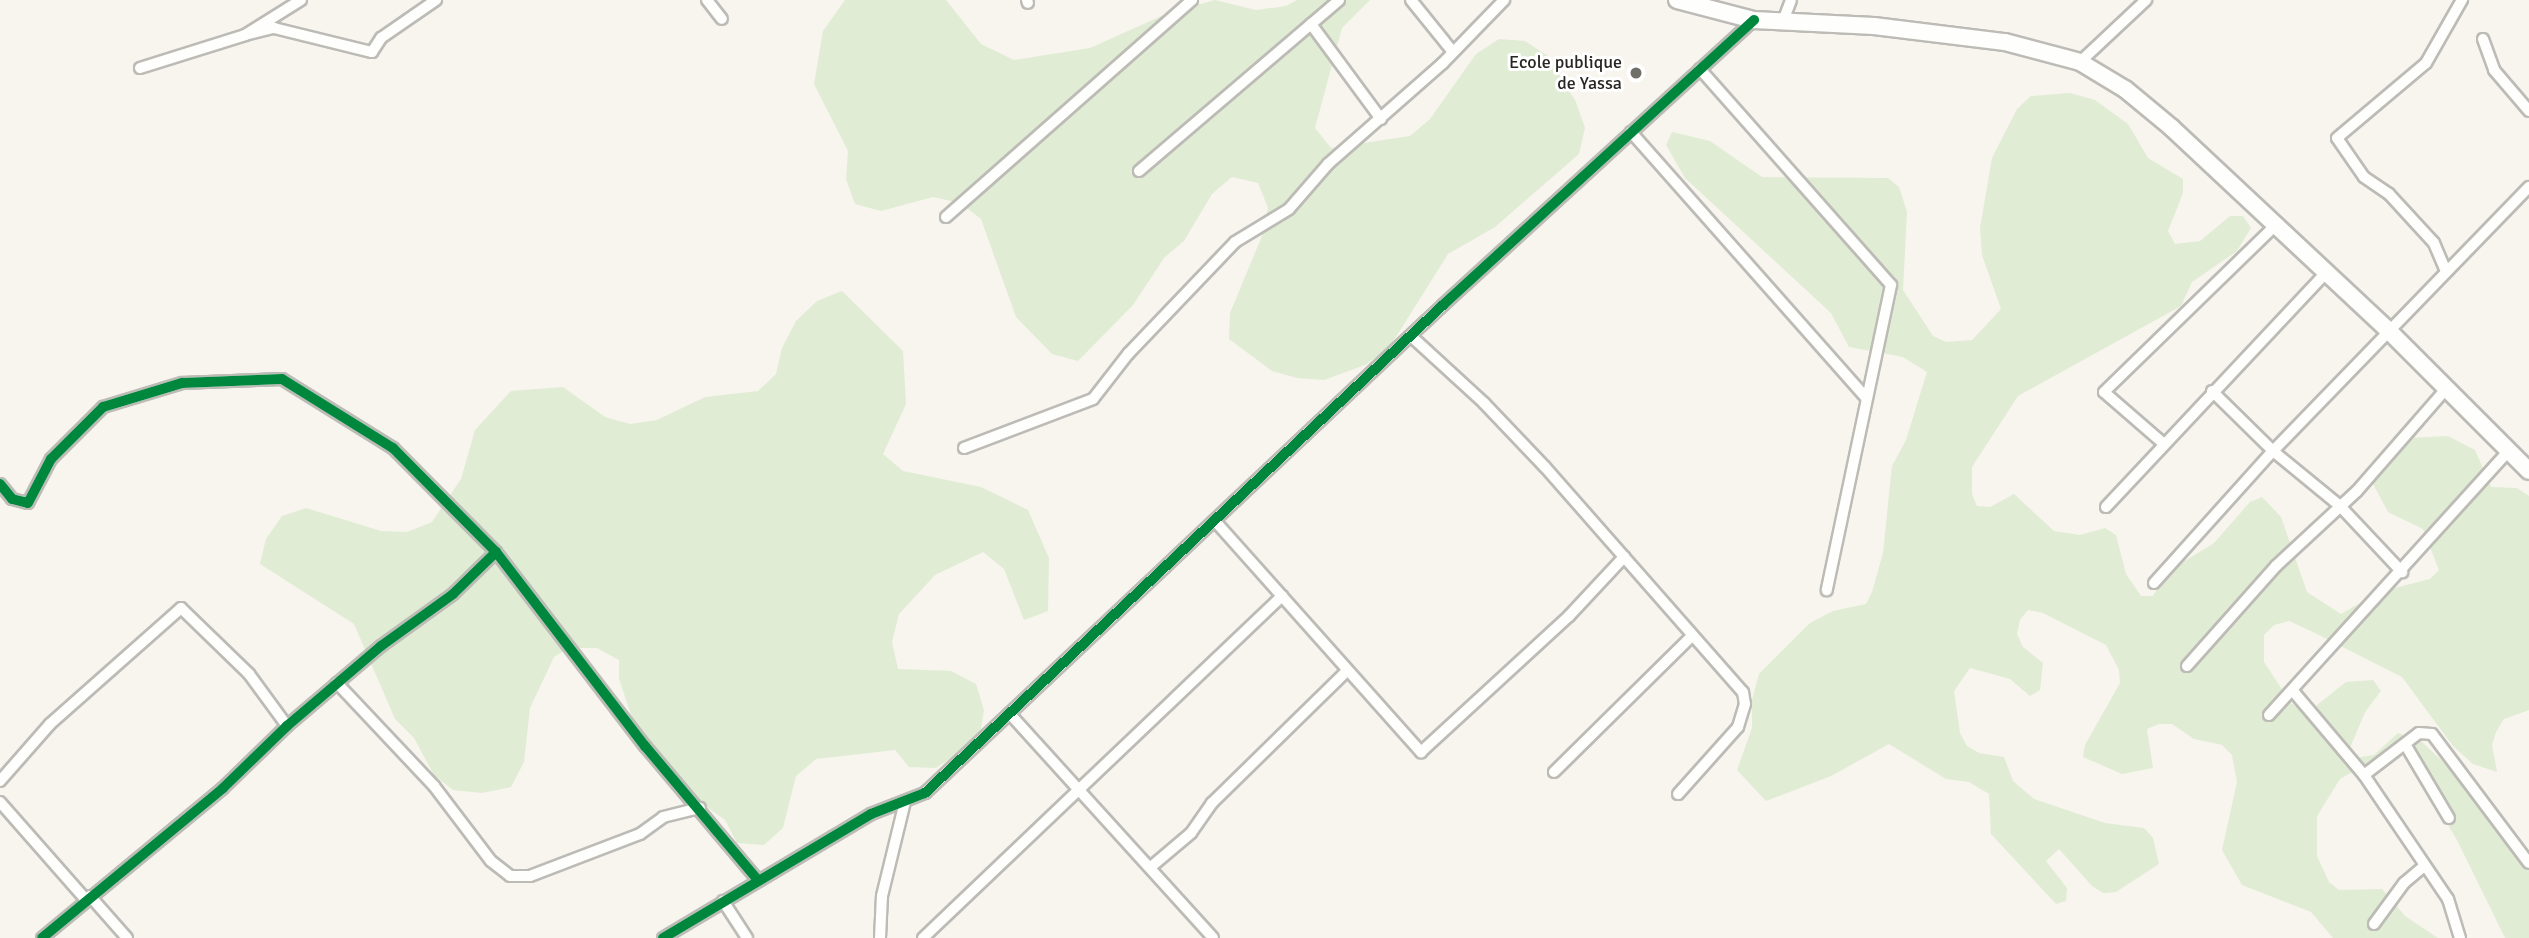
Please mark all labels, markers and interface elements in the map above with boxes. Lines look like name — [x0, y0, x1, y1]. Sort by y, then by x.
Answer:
place label: Ecole publique de Yassa — [1509, 52, 1622, 94]
marker: Ecole publique de Yassa — [1628, 65, 1644, 81]

